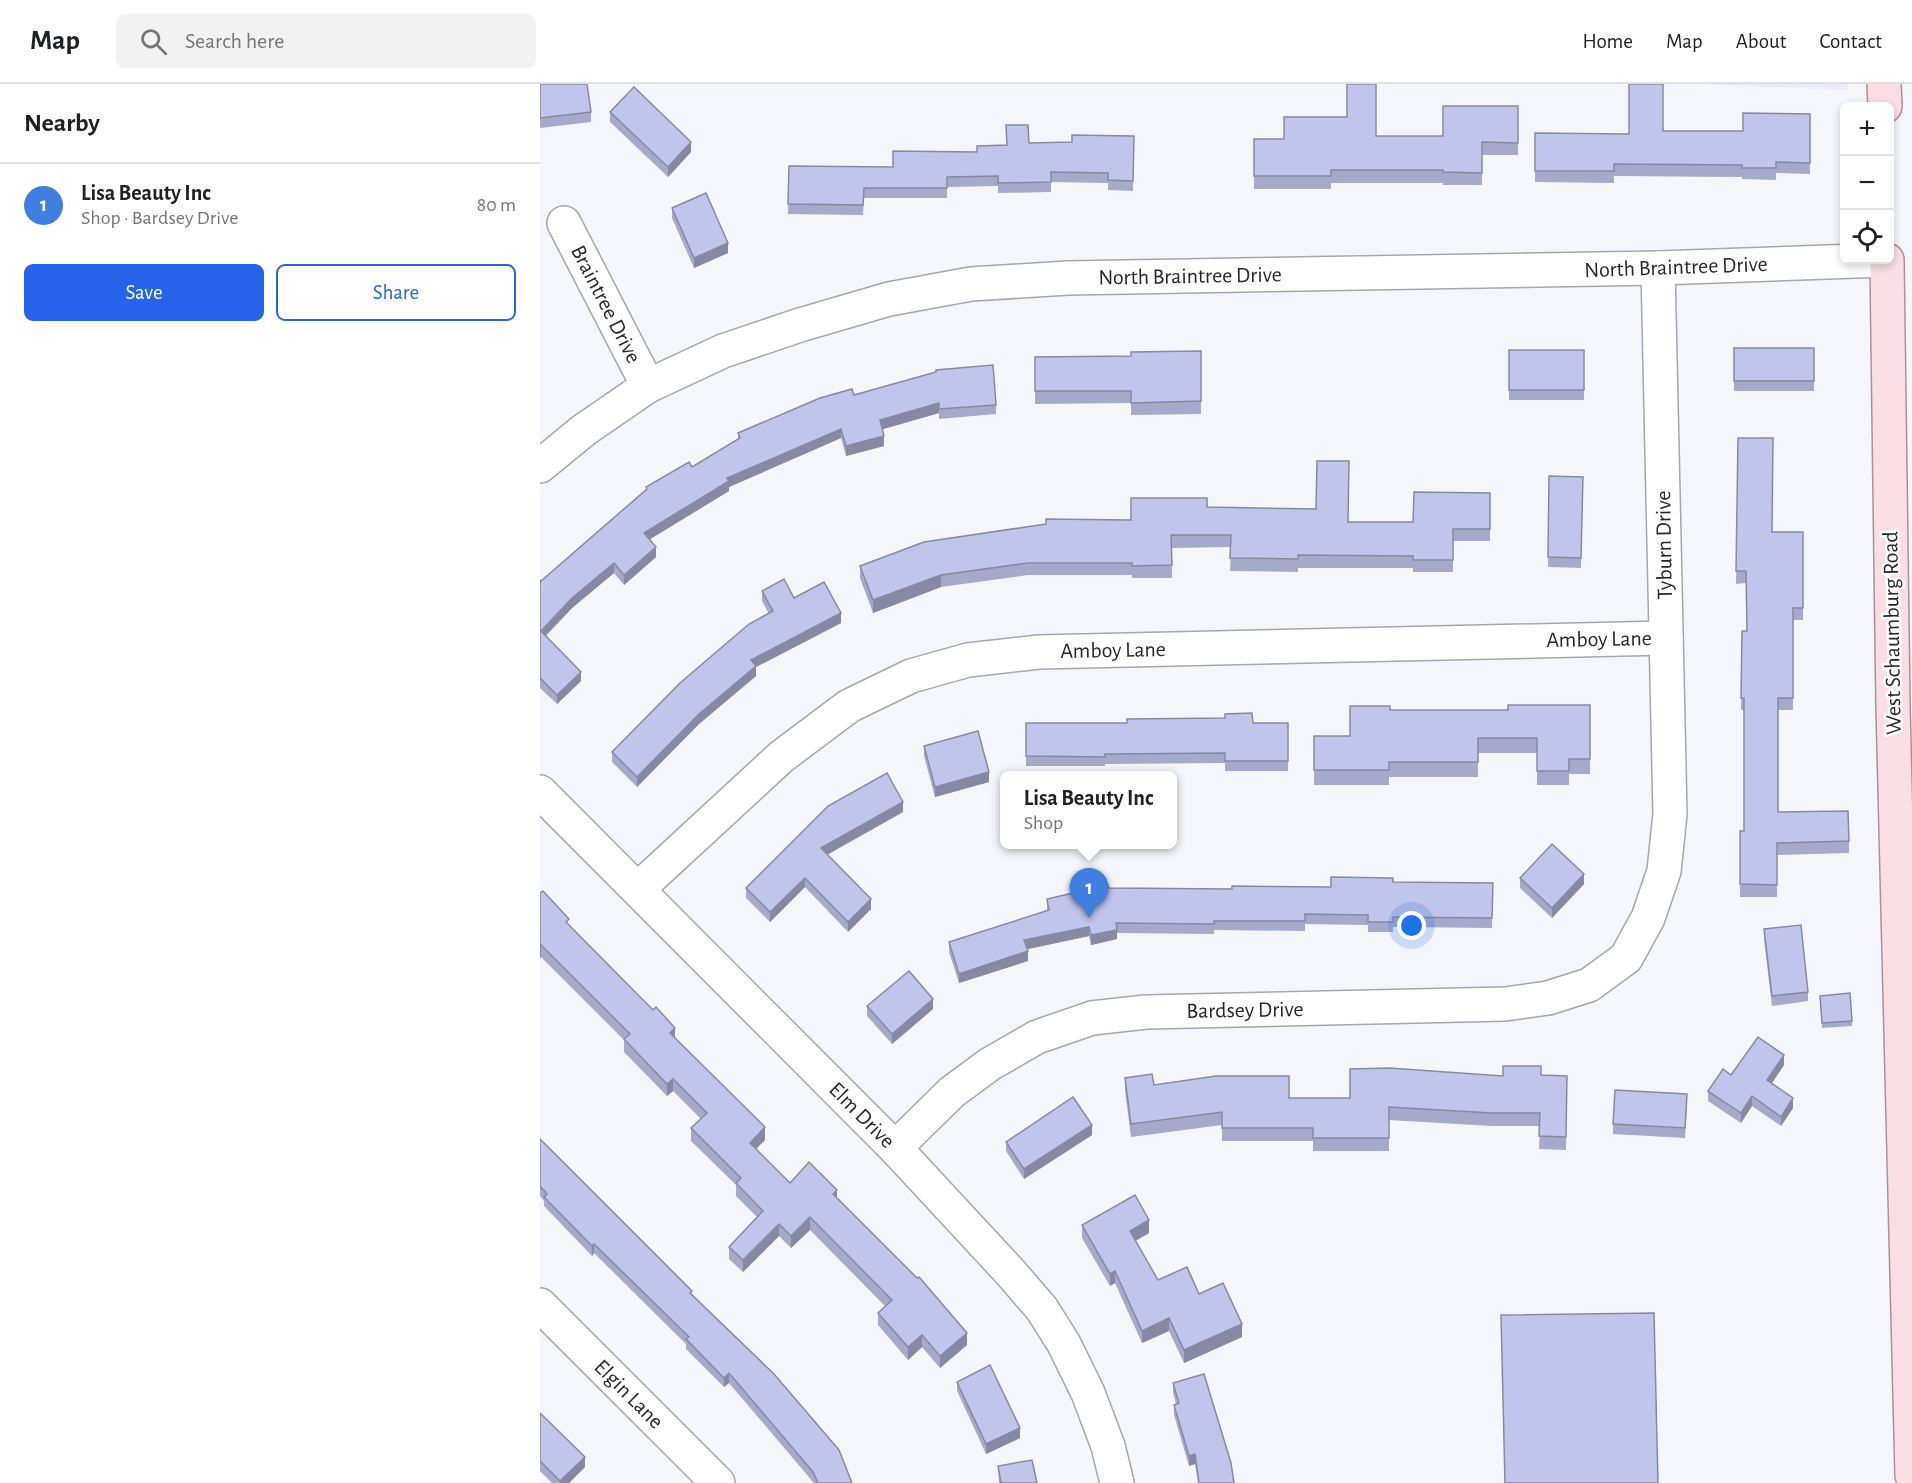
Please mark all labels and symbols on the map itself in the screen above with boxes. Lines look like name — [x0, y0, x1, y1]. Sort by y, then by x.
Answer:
street label: Braintree Drive — [567, 241, 645, 367]
street label: North Braintree Drive — [1584, 253, 1768, 281]
street label: North Braintree Drive — [1098, 263, 1282, 289]
street label: Tyburn Drive — [1652, 490, 1676, 600]
street label: West Schaumburg Road — [1879, 531, 1905, 735]
street label: Amboy Lane — [1546, 627, 1652, 651]
street label: Amboy Lane — [1060, 638, 1166, 662]
pin: 1 — [1070, 868, 1108, 918]
your location — [1397, 911, 1426, 940]
street label: Bardsey Drive — [1186, 998, 1304, 1022]
street label: Elm Drive — [825, 1078, 899, 1152]
street label: Elgin Lane — [590, 1355, 668, 1433]

